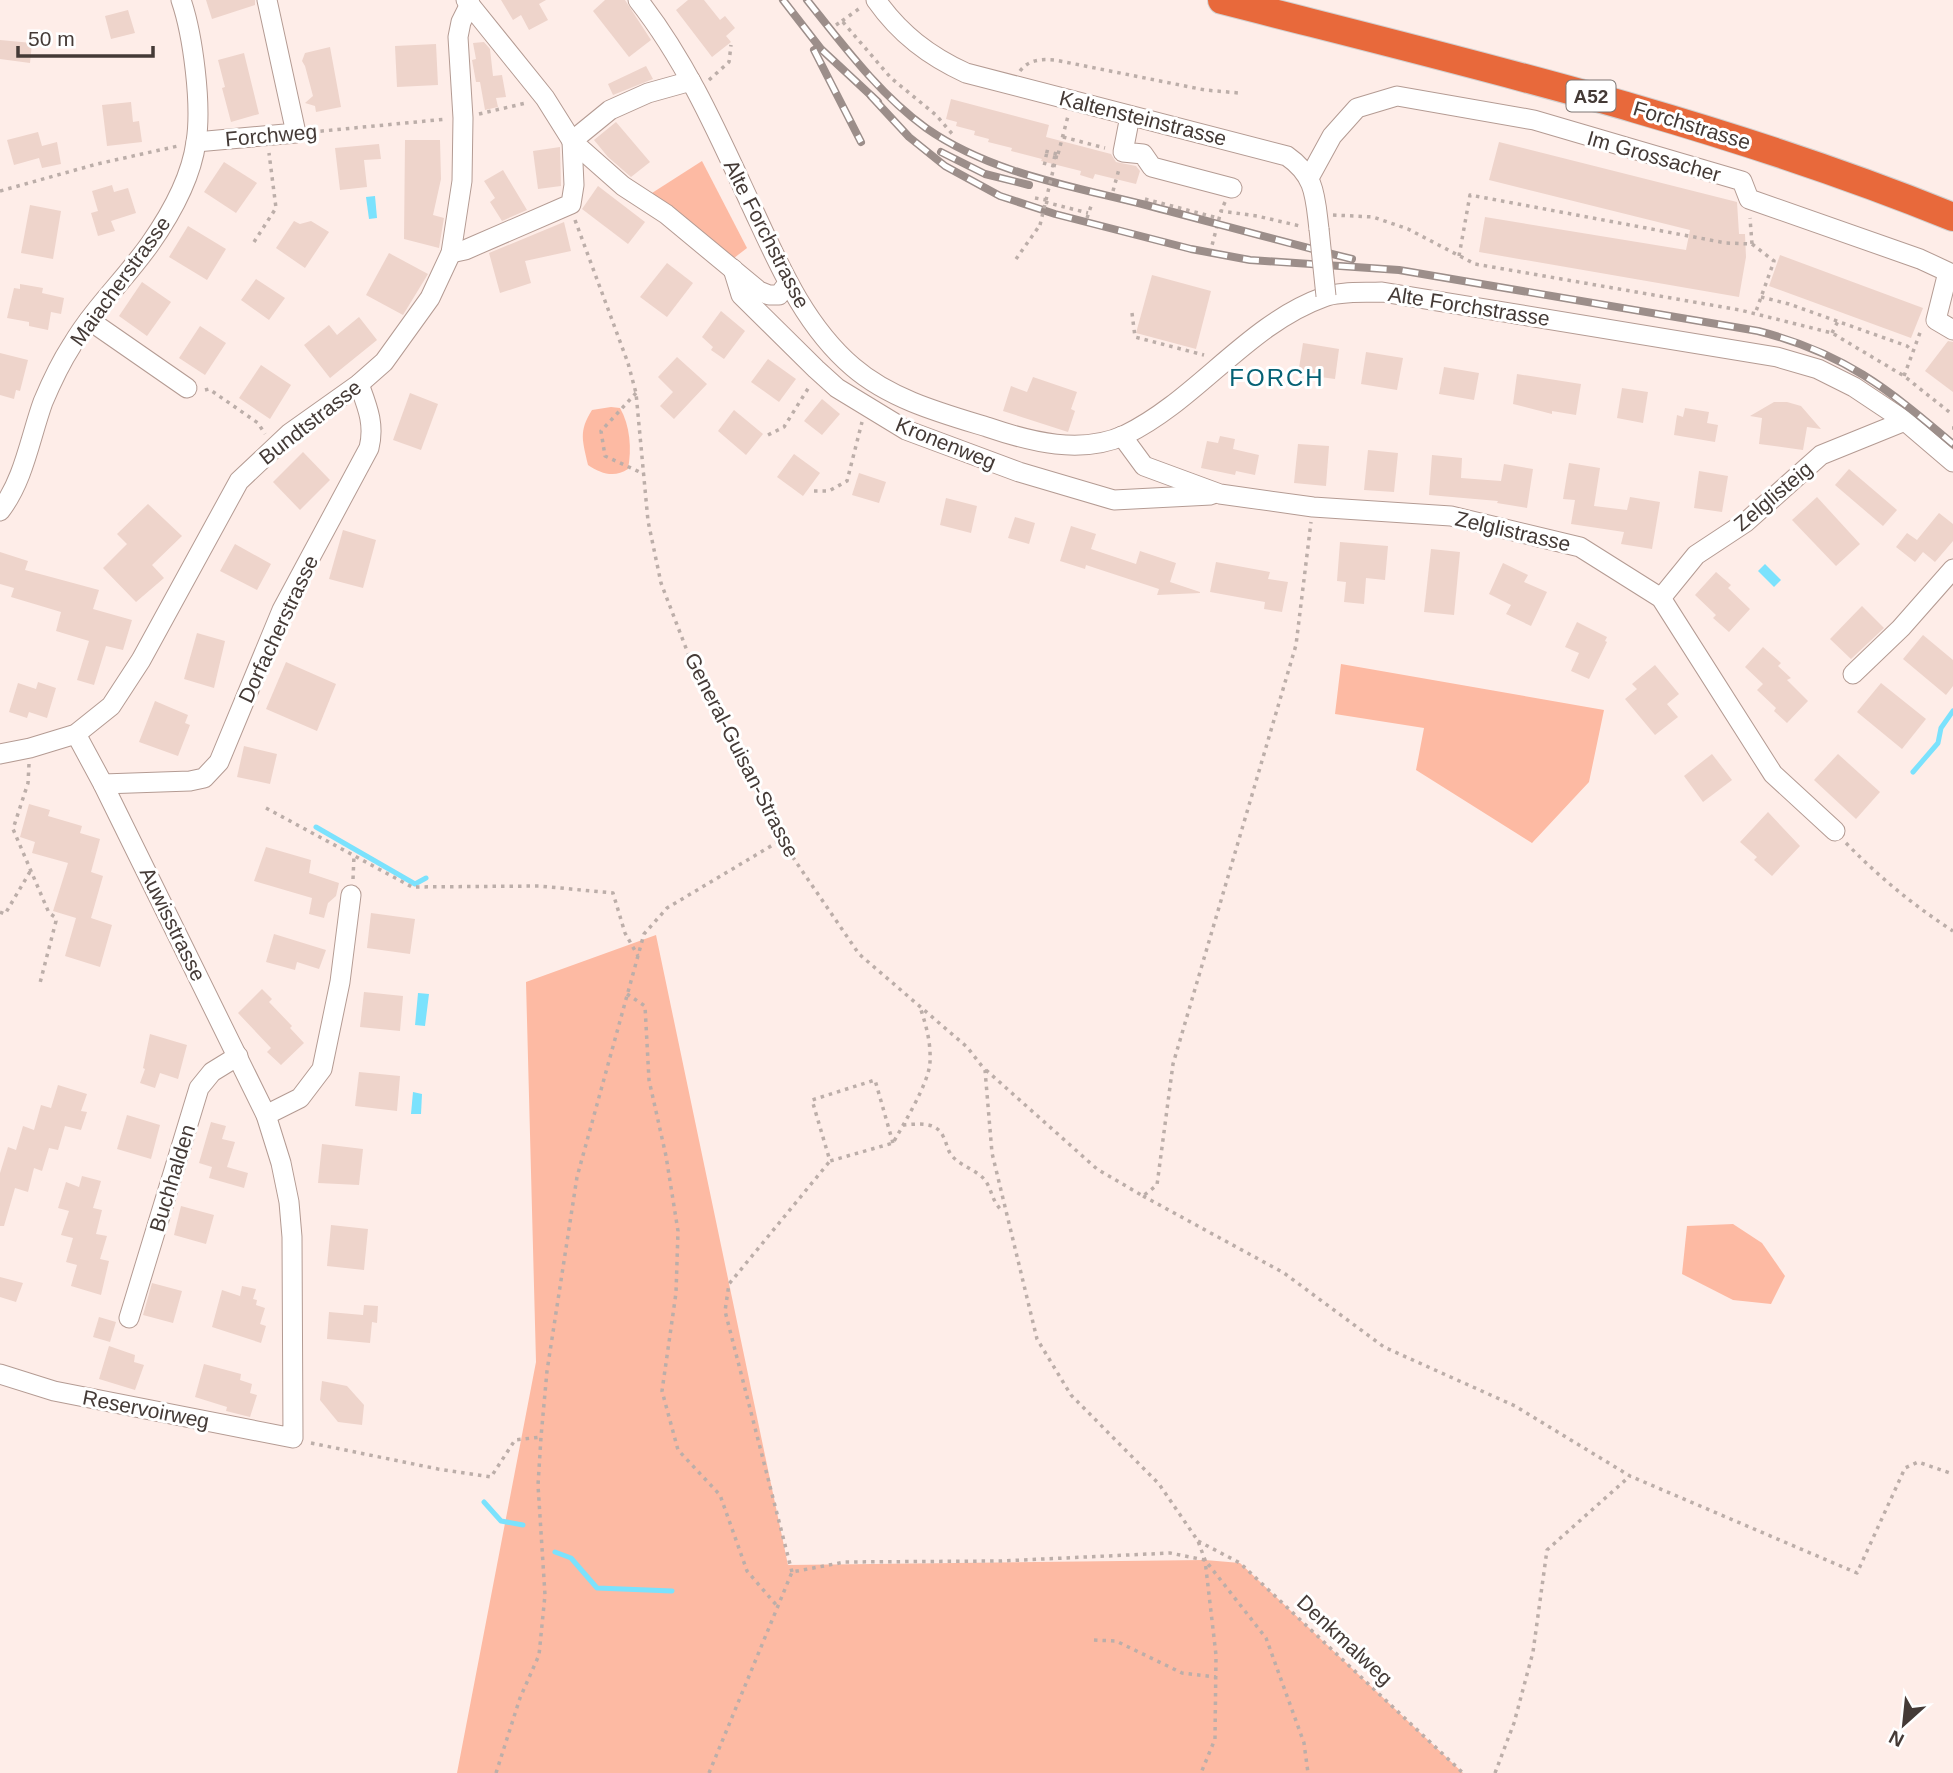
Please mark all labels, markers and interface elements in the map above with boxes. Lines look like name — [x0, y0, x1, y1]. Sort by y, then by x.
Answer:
scale bar — [18, 14, 152, 58]
text: 50 m — [28, 27, 75, 50]
road number: A52 — [1566, 80, 1616, 111]
street label: Kaltensteinstrasse — [1057, 86, 1229, 150]
street label: Forchstrasse — [1631, 96, 1753, 154]
street label: Forchweg — [224, 120, 318, 150]
street label: Im Grossacher — [1585, 126, 1723, 186]
street label: Alte Forchstrasse — [720, 156, 814, 312]
street label: Maiacherstrasse — [65, 212, 175, 350]
street label: Alte Forchstrasse — [1387, 282, 1551, 330]
district label: FORCH — [1229, 364, 1325, 391]
street label: Bundtstrasse — [255, 375, 365, 469]
street label: Kronenweg — [892, 412, 1000, 474]
street label: Zelglisteig — [1729, 457, 1817, 535]
street label: Zelglistrasse — [1453, 507, 1573, 555]
street label: Dorfacherstrasse — [234, 552, 322, 706]
street label: General-Guisan-Strasse — [680, 649, 804, 861]
street label: Auwisstrasse — [136, 863, 210, 985]
street label: Buchhalden — [145, 1122, 199, 1234]
street label: Reservoirweg — [81, 1385, 211, 1433]
street label: Denkmalweg — [1293, 1590, 1397, 1690]
north arrow — [1869, 1689, 1939, 1759]
text: N — [1886, 1726, 1907, 1751]

